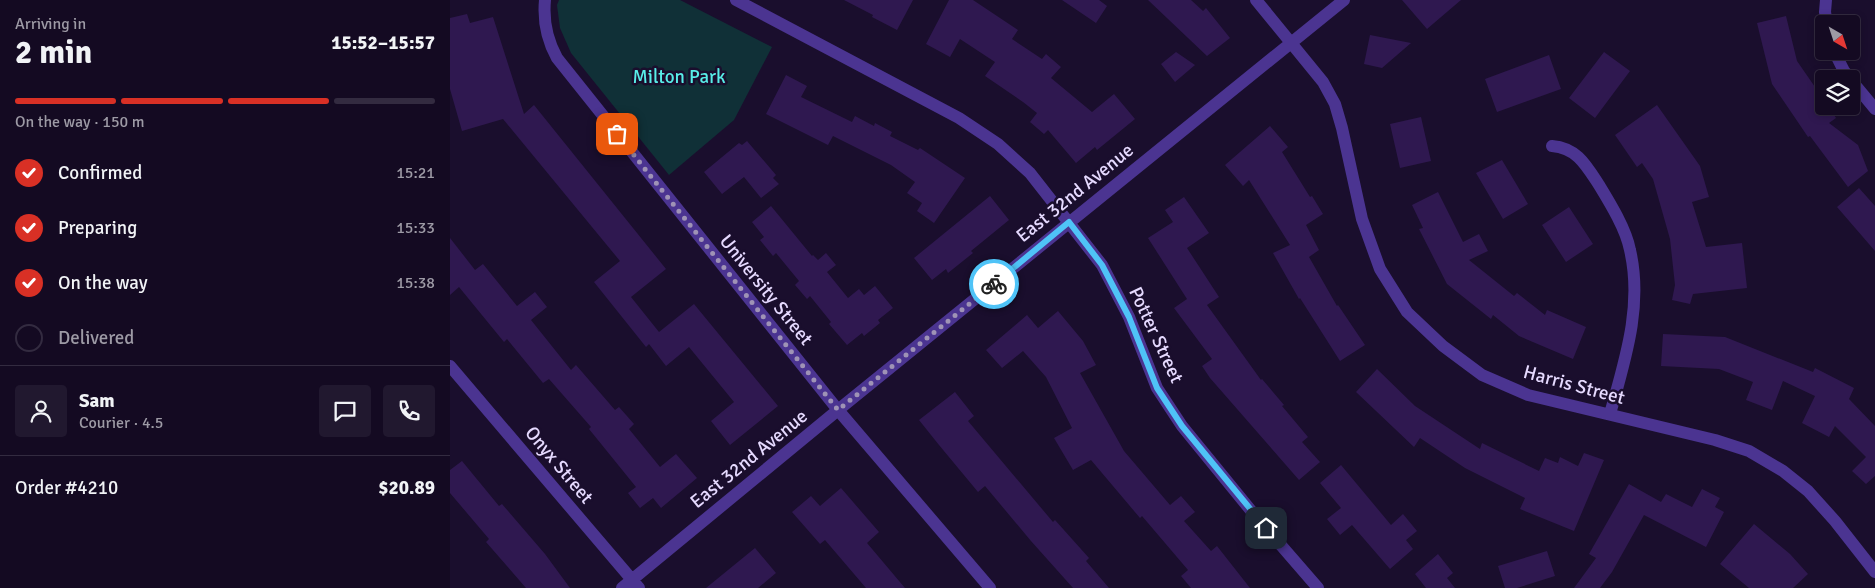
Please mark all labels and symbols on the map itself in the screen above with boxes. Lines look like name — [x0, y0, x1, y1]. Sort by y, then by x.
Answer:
north arrow — [1815, 15, 1860, 60]
park label: Milton Park — [632, 65, 726, 89]
pin — [596, 113, 638, 155]
street label: East 32nd Avenue — [1012, 138, 1138, 248]
street label: University Street — [714, 230, 818, 351]
courier — [969, 259, 1019, 309]
street label: Potter Street — [1123, 283, 1189, 387]
street label: Harris Street — [1521, 360, 1628, 410]
street label: East 32nd Avenue — [686, 404, 812, 514]
street label: Onyx Street — [520, 421, 599, 509]
pin — [1245, 507, 1287, 549]

